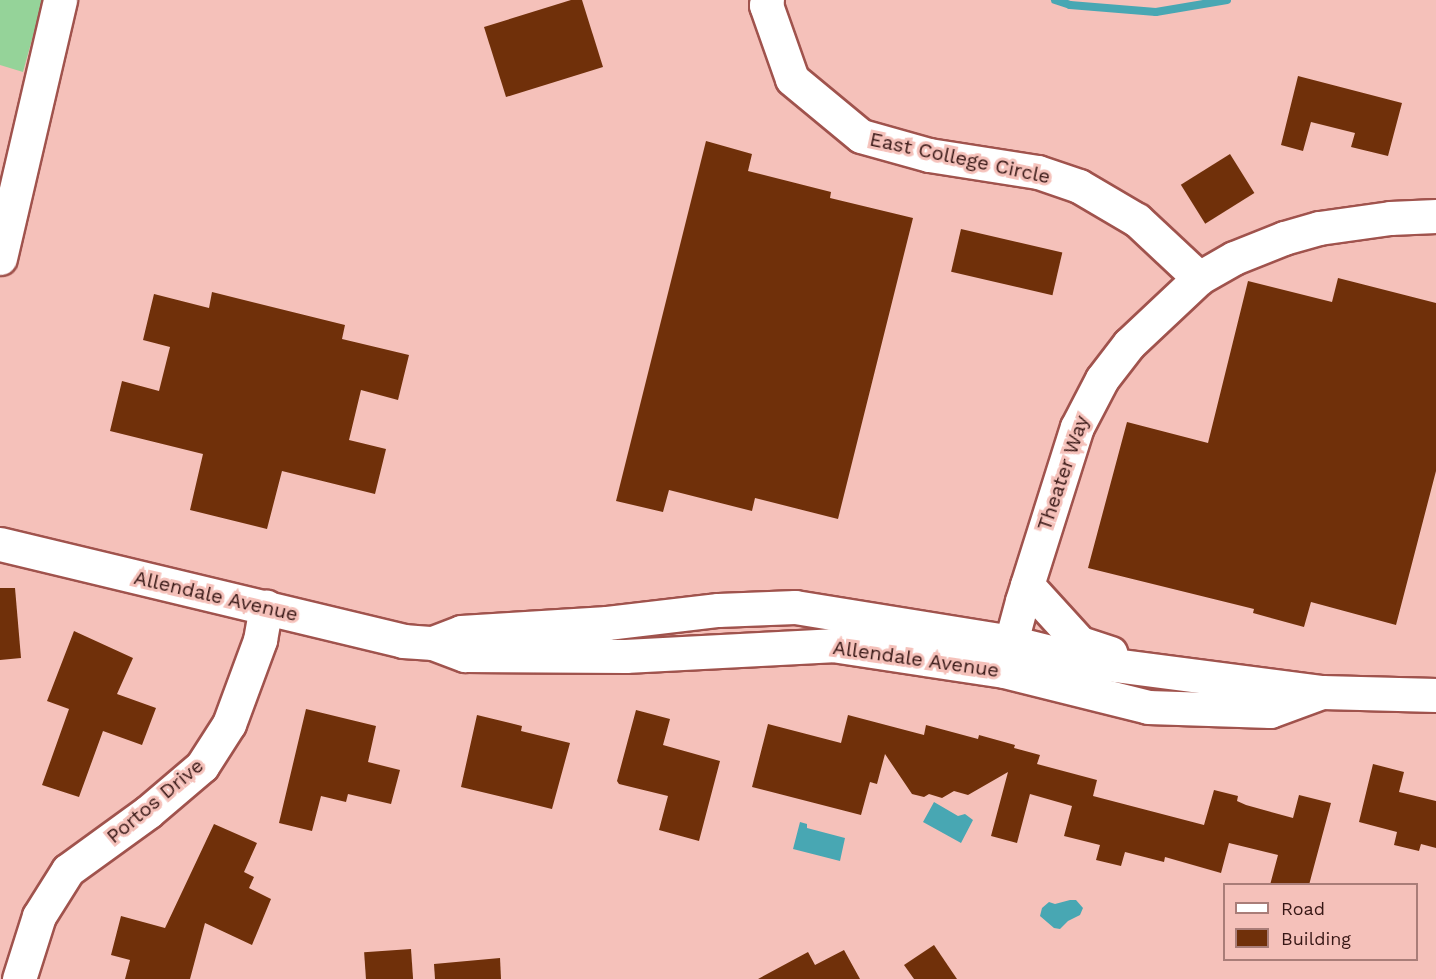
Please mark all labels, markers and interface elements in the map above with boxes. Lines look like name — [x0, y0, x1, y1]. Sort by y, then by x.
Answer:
street label: East College Circle — [867, 127, 1053, 189]
street label: Theater Way — [1032, 412, 1094, 534]
street label: Allendale Avenue — [131, 565, 301, 627]
street label: Allendale Avenue — [831, 635, 1001, 683]
street label: Portos Drive — [102, 754, 208, 848]
legend — [1223, 883, 1418, 961]
text: Road — [1281, 898, 1325, 919]
text: Building — [1281, 928, 1351, 949]

